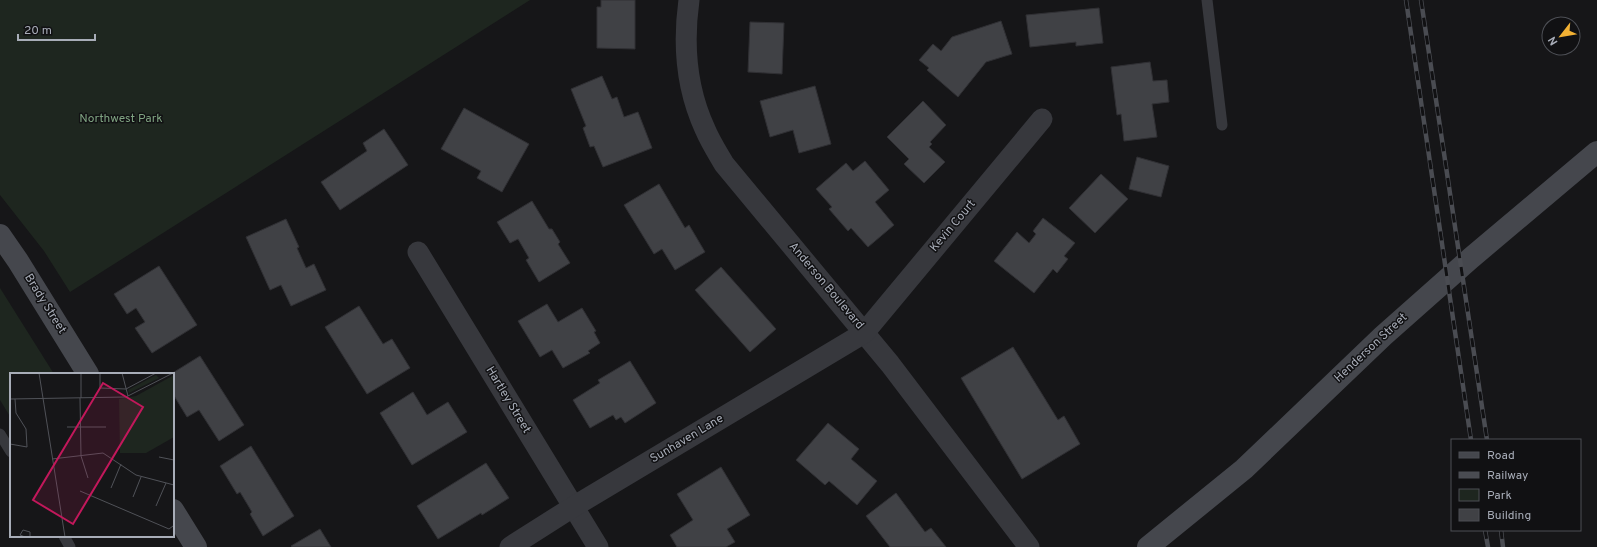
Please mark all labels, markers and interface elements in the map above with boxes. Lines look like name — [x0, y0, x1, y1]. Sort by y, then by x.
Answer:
scale bar — [18, 16, 95, 42]
north arrow — [1541, 16, 1581, 56]
text: 20 m — [24, 23, 52, 39]
text: N — [1545, 34, 1561, 48]
park label: Northwest Park — [79, 111, 163, 127]
street label: Kevin Court — [927, 197, 979, 255]
street label: Anderson Boulevard — [785, 239, 867, 333]
street label: Brady Street — [20, 271, 70, 337]
street label: Henderson Street — [1331, 310, 1411, 386]
street label: Hartley Street — [482, 364, 534, 436]
inset map — [10, 373, 174, 537]
street label: Sunhaven Lane — [647, 411, 727, 467]
legend — [1451, 439, 1581, 531]
text: Road — [1487, 448, 1515, 464]
text: Railway — [1487, 468, 1528, 484]
text: Park — [1487, 488, 1512, 504]
text: Building — [1487, 508, 1531, 524]

